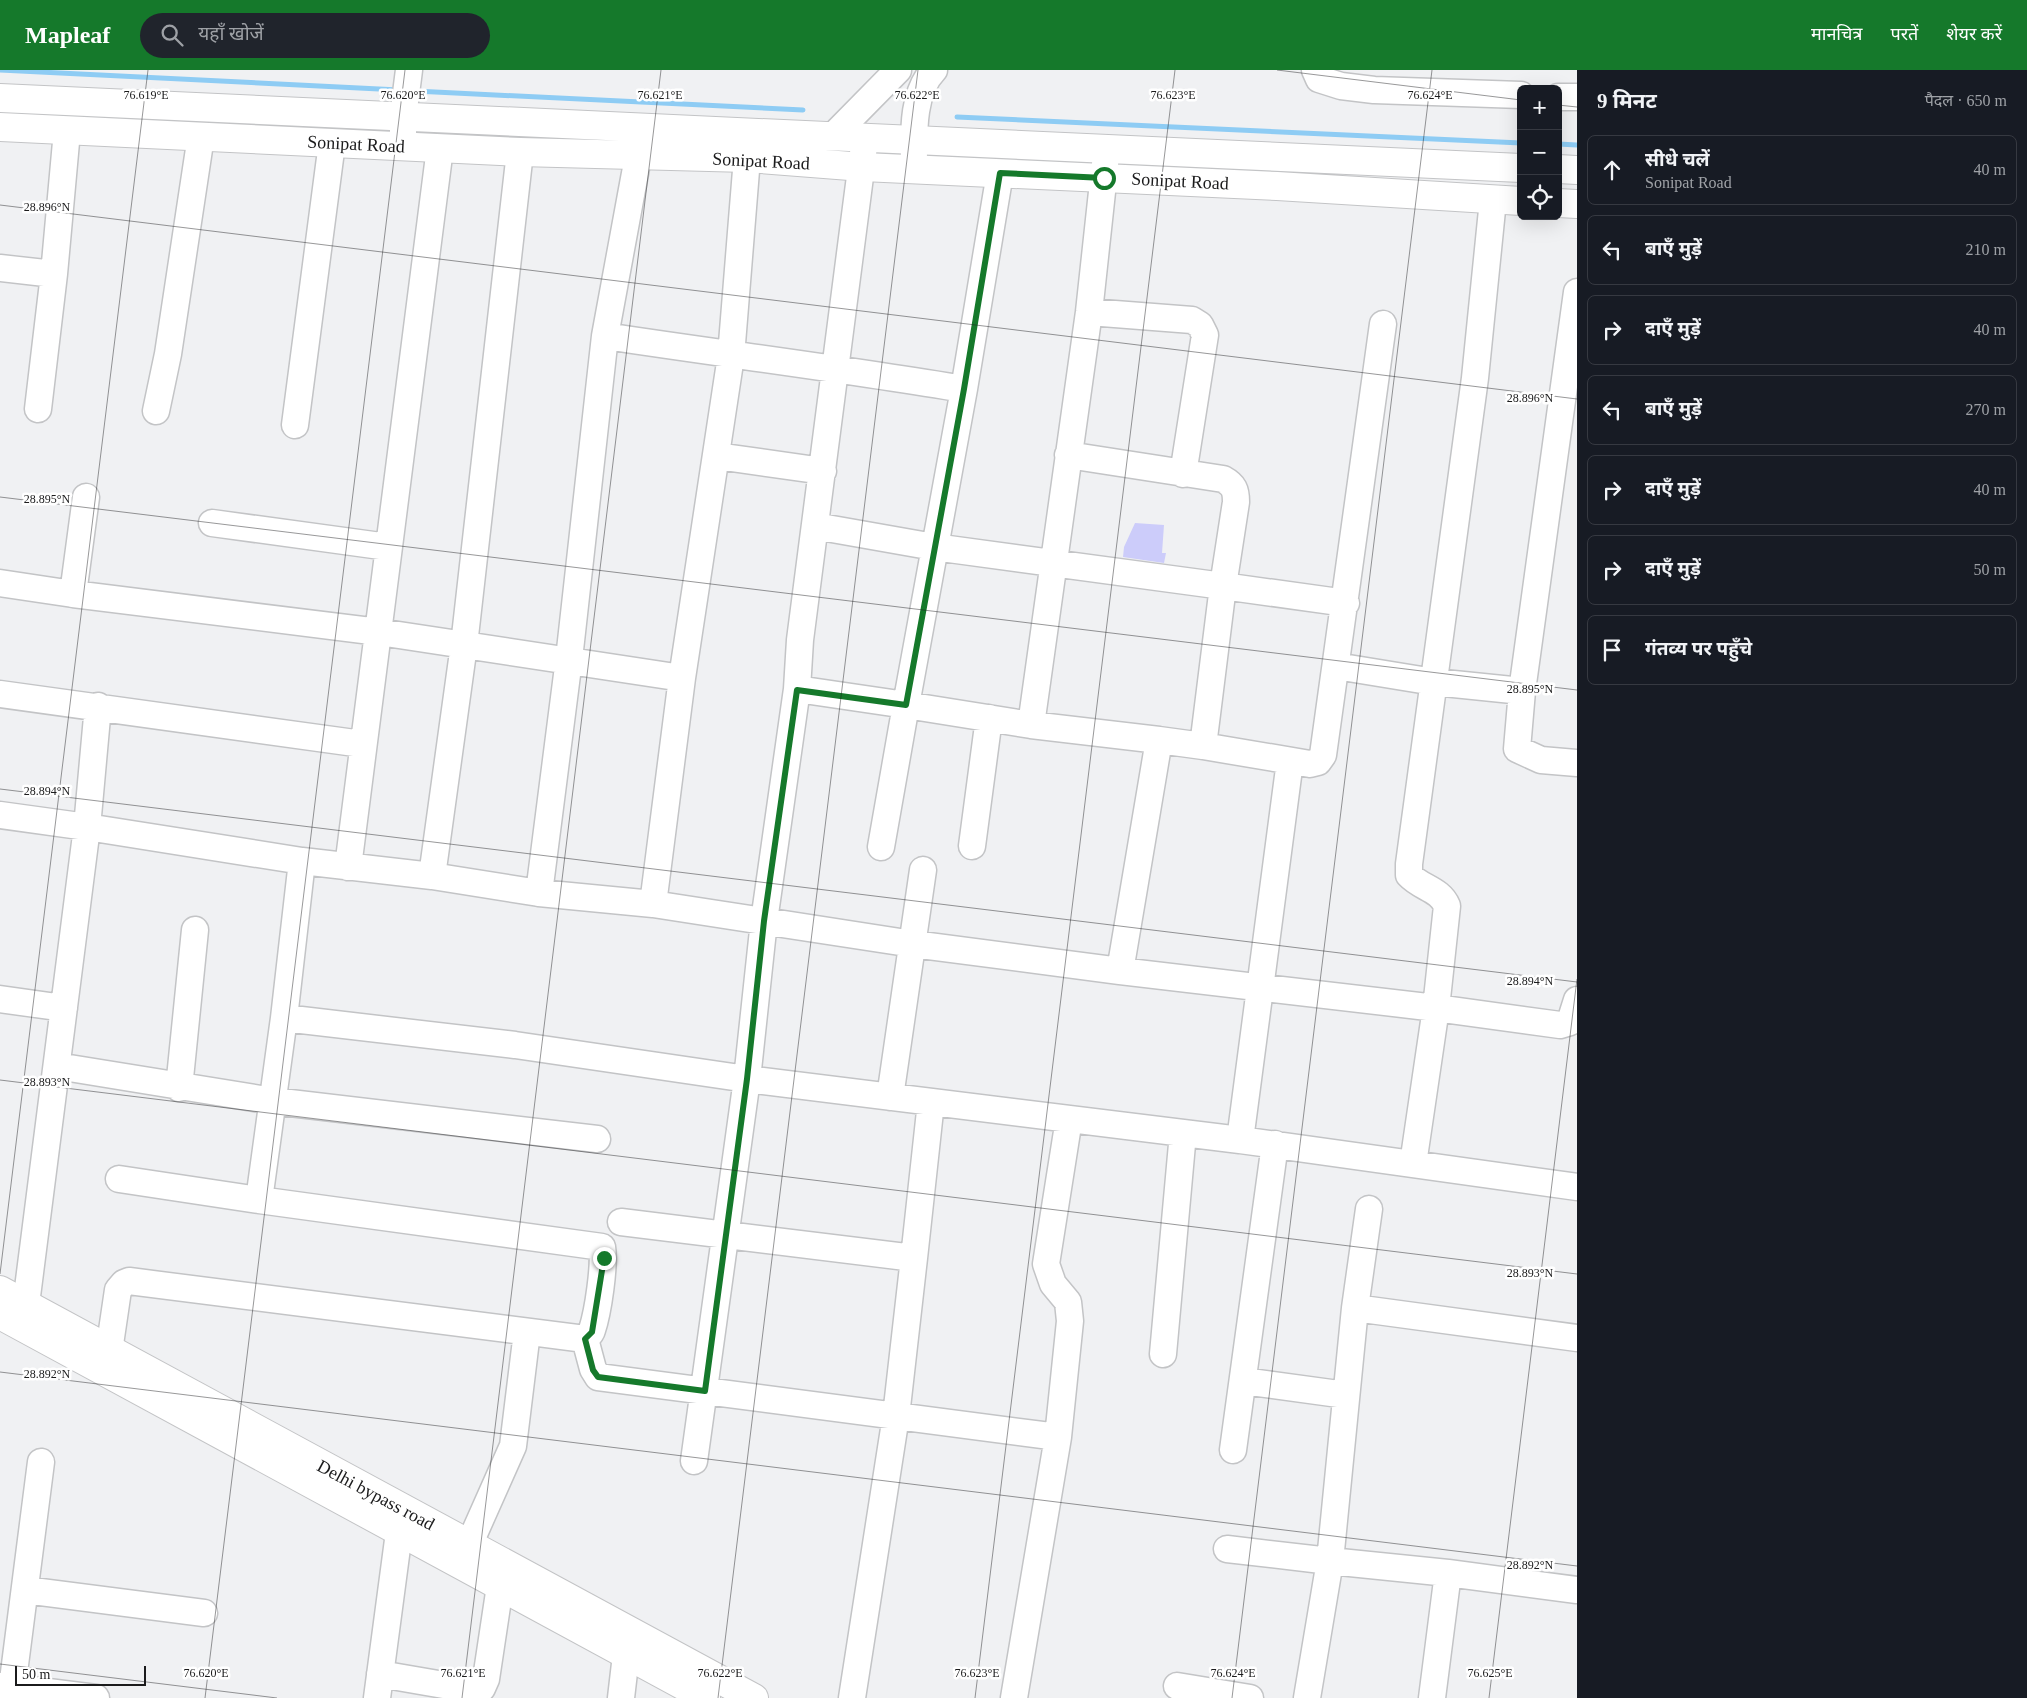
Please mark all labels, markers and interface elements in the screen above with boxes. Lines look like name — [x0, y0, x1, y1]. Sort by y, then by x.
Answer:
search box — [140, 13, 490, 58]
icon: search — [158, 21, 186, 49]
text: Mapleaf — [25, 22, 110, 48]
text: यहाँ खोजें — [198, 23, 264, 44]
text: मानचित्र — [1811, 24, 1862, 44]
text: परतें — [1890, 24, 1918, 44]
text: शेयर करें — [1946, 24, 2002, 44]
map controls — [1517, 85, 1562, 220]
button: + — [1517, 85, 1562, 130]
text: 76.619°E — [123, 88, 169, 102]
text: 76.620°E — [380, 88, 426, 102]
text: 76.621°E — [637, 88, 683, 102]
text: 76.622°E — [894, 88, 940, 102]
text: 76.623°E — [1150, 88, 1196, 102]
text: 76.624°E — [1407, 88, 1453, 102]
text: 9 मिनट — [1597, 89, 1657, 113]
text: पैदल · 650 m — [1925, 92, 2007, 109]
button: − — [1517, 130, 1562, 175]
street label: Sonipat Road — [307, 131, 405, 157]
street label: Sonipat Road — [712, 148, 810, 174]
text: सीधे चलें — [1645, 149, 1710, 170]
icon: ahead — [1598, 156, 1626, 184]
text: 40 m — [1974, 161, 2006, 178]
route start — [1093, 167, 1116, 190]
street label: Sonipat Road — [1131, 168, 1229, 194]
text: Sonipat Road — [1645, 174, 1732, 191]
button: locate — [1517, 175, 1562, 220]
text: 28.896°N — [24, 200, 71, 214]
icon: left — [1598, 236, 1626, 264]
text: बाएँ मुड़ें — [1645, 238, 1702, 259]
text: 210 m — [1966, 241, 2006, 258]
icon: right — [1598, 316, 1626, 344]
text: दाएँ मुड़ें — [1645, 318, 1701, 339]
text: 40 m — [1974, 321, 2006, 338]
text: 28.896°N — [1507, 391, 1554, 405]
icon: left — [1598, 396, 1626, 424]
text: बाएँ मुड़ें — [1645, 398, 1702, 419]
text: 270 m — [1966, 401, 2006, 418]
icon: right — [1598, 476, 1626, 504]
text: दाएँ मुड़ें — [1645, 478, 1701, 499]
text: 40 m — [1974, 481, 2006, 498]
text: 28.895°N — [24, 492, 71, 506]
icon: right — [1598, 556, 1626, 584]
text: दाएँ मुड़ें — [1645, 558, 1701, 579]
text: 50 m — [1974, 561, 2006, 578]
icon: arrive — [1598, 636, 1626, 664]
text: गंतव्य पर पहुँचे — [1645, 638, 1752, 659]
text: 28.895°N — [1507, 682, 1554, 696]
text: 28.894°N — [24, 784, 71, 798]
text: 28.894°N — [1507, 974, 1554, 988]
text: 28.893°N — [24, 1075, 71, 1089]
route end — [593, 1247, 616, 1270]
text: 28.893°N — [1507, 1266, 1554, 1280]
text: 28.892°N — [24, 1367, 71, 1381]
street label: Delhi bypass road — [314, 1456, 438, 1534]
text: 28.892°N — [1507, 1558, 1554, 1572]
scale bar — [15, 1663, 146, 1686]
text: 76.620°E — [183, 1666, 229, 1680]
text: 76.621°E — [440, 1666, 486, 1680]
text: 76.622°E — [697, 1666, 743, 1680]
text: 76.623°E — [954, 1666, 1000, 1680]
text: 76.624°E — [1210, 1666, 1256, 1680]
text: 76.625°E — [1467, 1666, 1513, 1680]
text: 50 m — [22, 1667, 50, 1682]

